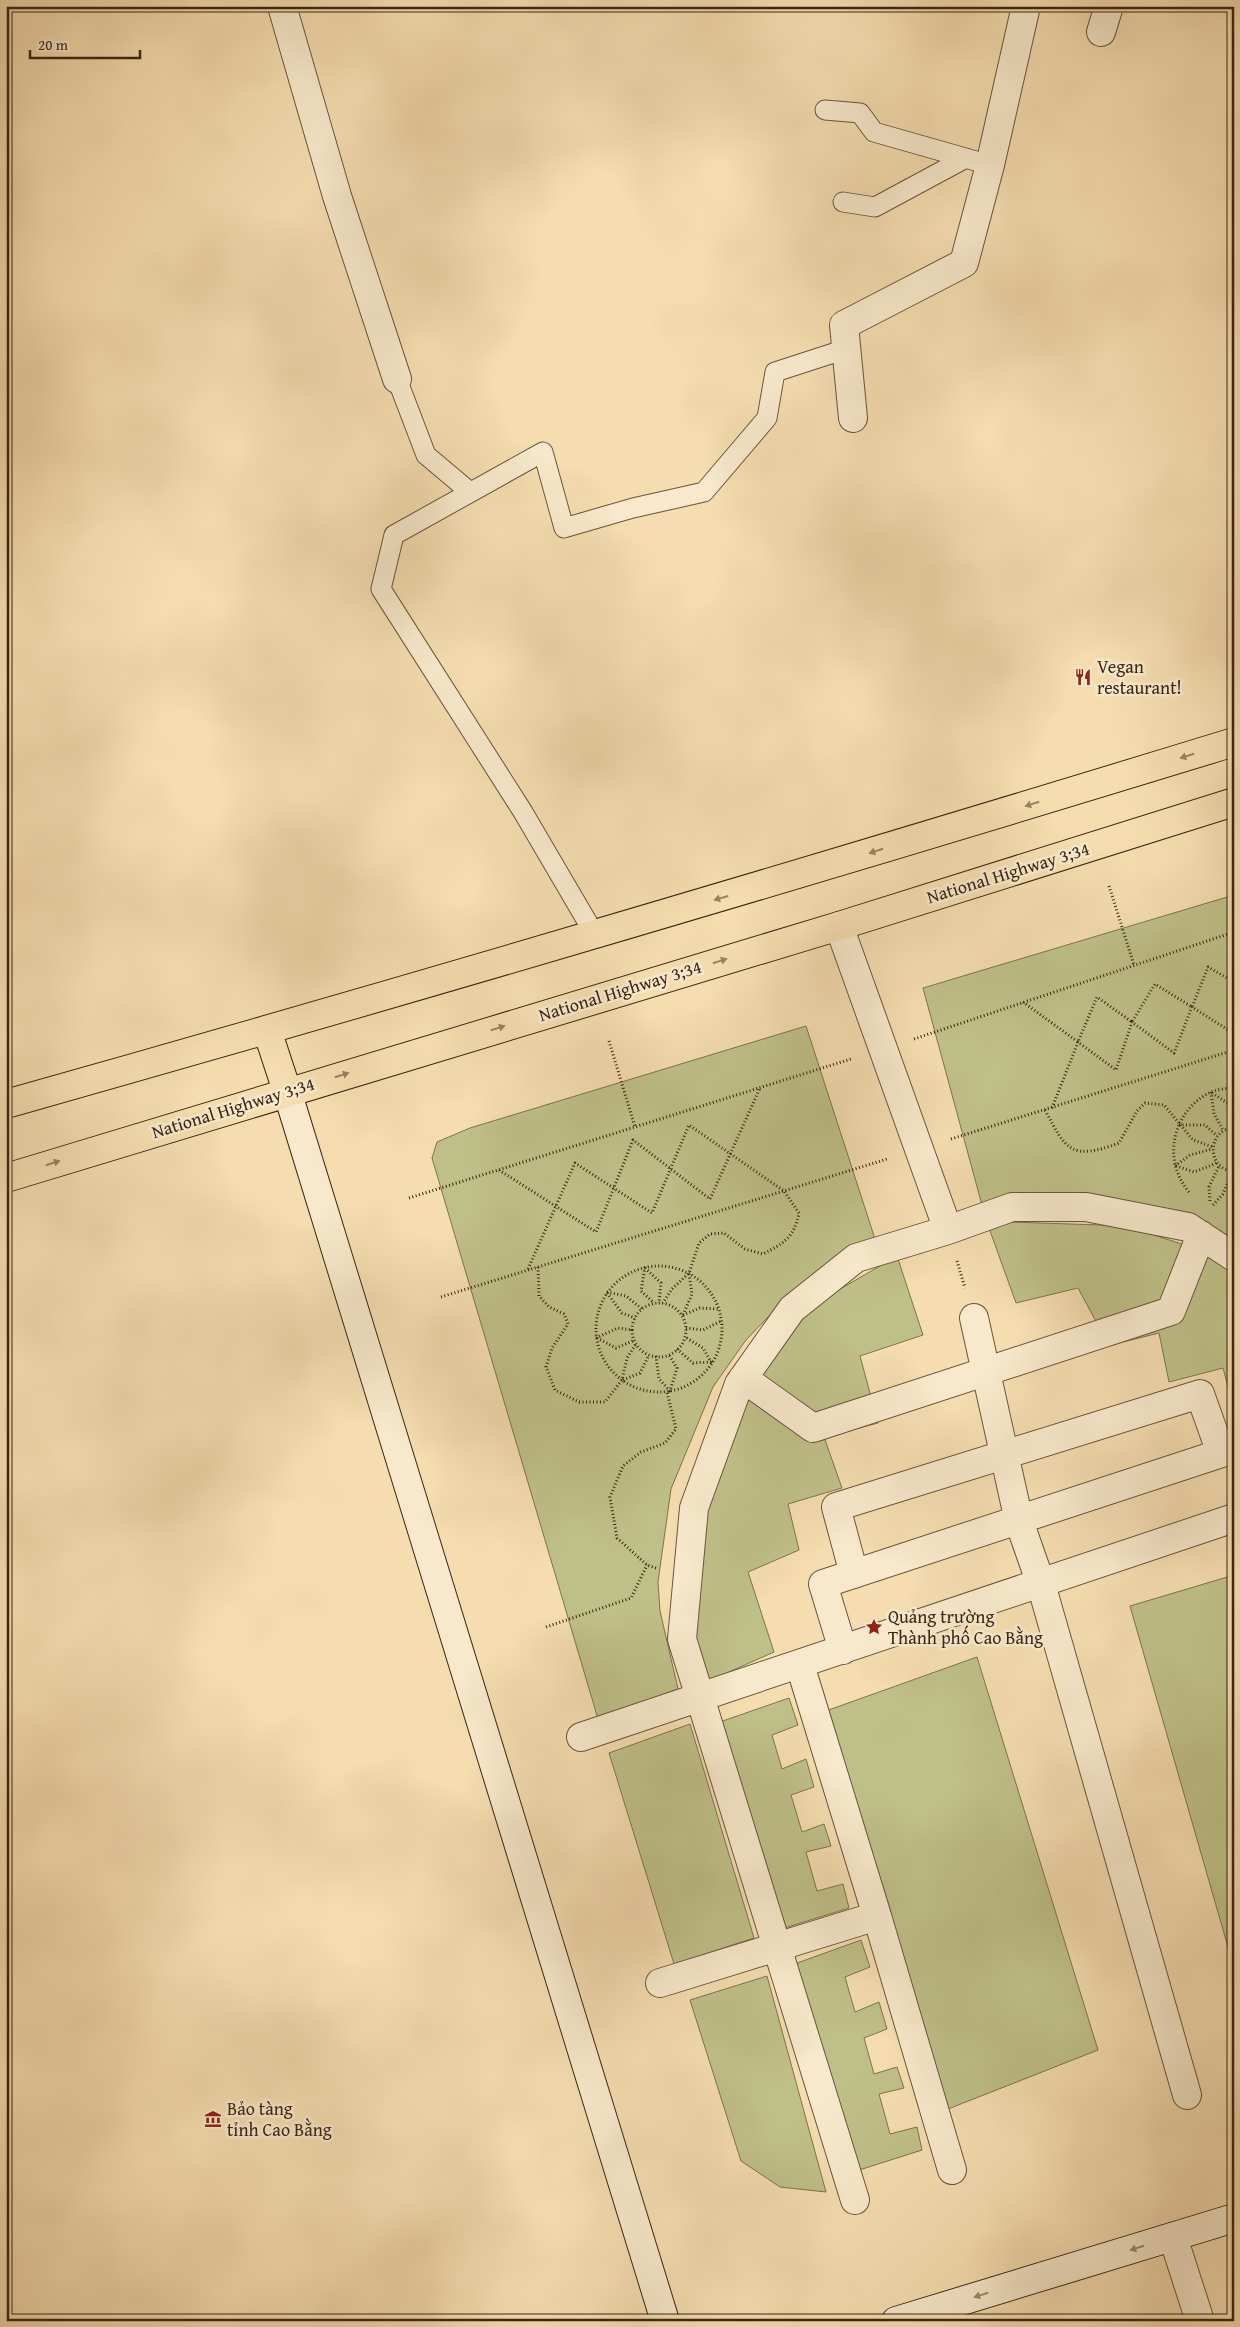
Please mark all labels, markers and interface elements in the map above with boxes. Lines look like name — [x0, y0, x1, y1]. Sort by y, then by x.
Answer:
scale bar — [30, 28, 140, 60]
text: 20 m — [38, 34, 69, 55]
place label: Vegan restaurant! — [1097, 653, 1182, 701]
restaurant icon: Vegan restaurant! — [1073, 667, 1093, 687]
one-way arrow — [1179, 753, 1194, 761]
one-way arrow — [1024, 800, 1039, 808]
street label: National Highway 3;34 — [923, 835, 1093, 910]
one-way arrow — [869, 848, 884, 856]
one-way arrow — [713, 894, 728, 902]
street label: National Highway 3;34 — [535, 953, 705, 1028]
one-way arrow — [713, 957, 728, 965]
one-way arrow — [490, 1023, 505, 1031]
street label: National Highway 3;34 — [148, 1070, 318, 1145]
one-way arrow — [335, 1070, 350, 1078]
one-way arrow — [45, 1159, 60, 1167]
place label: Quảng trường Thành phố Cao Bằng — [888, 1603, 1043, 1651]
place icon: Quảng trường Thành phố Cao Bằng — [864, 1617, 884, 1637]
place label: Bảo tàng tỉnh Cao Bằng — [227, 2095, 332, 2143]
museum icon: Bảo tàng tỉnh Cao Bằng — [203, 2109, 223, 2129]
one-way arrow — [1129, 2245, 1144, 2253]
one-way arrow — [974, 2291, 989, 2299]

